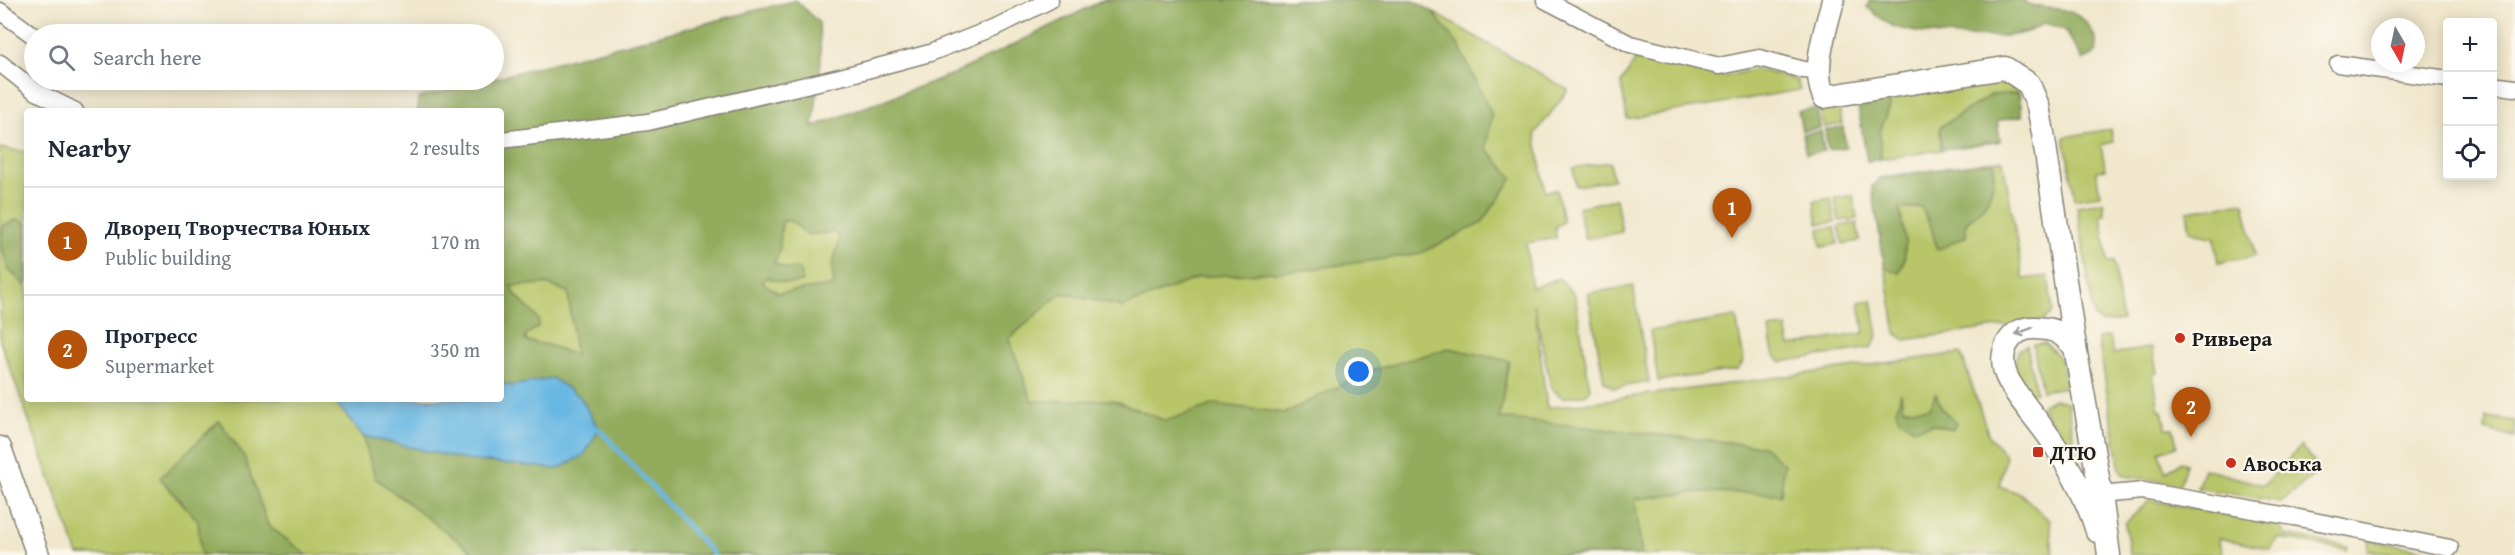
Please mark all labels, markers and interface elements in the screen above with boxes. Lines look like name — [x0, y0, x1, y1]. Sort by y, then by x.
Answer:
north arrow — [2371, 18, 2425, 72]
map controls — [2443, 18, 2497, 180]
button: + — [2443, 18, 2497, 72]
search box — [24, 24, 504, 90]
icon: search — [45, 41, 78, 74]
text: Search here — [93, 41, 202, 73]
button: − — [2443, 72, 2497, 126]
button: locate — [2443, 126, 2497, 180]
text: Nearby — [48, 128, 131, 167]
text: 2 results — [409, 133, 480, 162]
pin: 1 — [1712, 188, 1752, 238]
text: Дворец Творчества Юных — [105, 211, 370, 243]
text: 1 — [62, 227, 73, 256]
text: 170 m — [430, 227, 480, 256]
text: Public building — [105, 243, 231, 272]
text: Прогресс — [105, 319, 198, 351]
place label: Ривьера — [2192, 323, 2272, 354]
one-way arrow — [2016, 326, 2034, 337]
marker: Ривьера — [2173, 331, 2187, 345]
text: 2 — [62, 335, 73, 364]
text: 350 m — [430, 335, 480, 364]
text: Supermarket — [105, 351, 214, 380]
your location — [1344, 357, 1373, 386]
pin: 2 — [2172, 388, 2210, 437]
place label: ДТЮ — [2049, 437, 2096, 468]
marker: ДТЮ — [2031, 445, 2045, 459]
place label: Авоська — [2243, 448, 2322, 479]
marker: Авоська — [2224, 456, 2238, 470]

